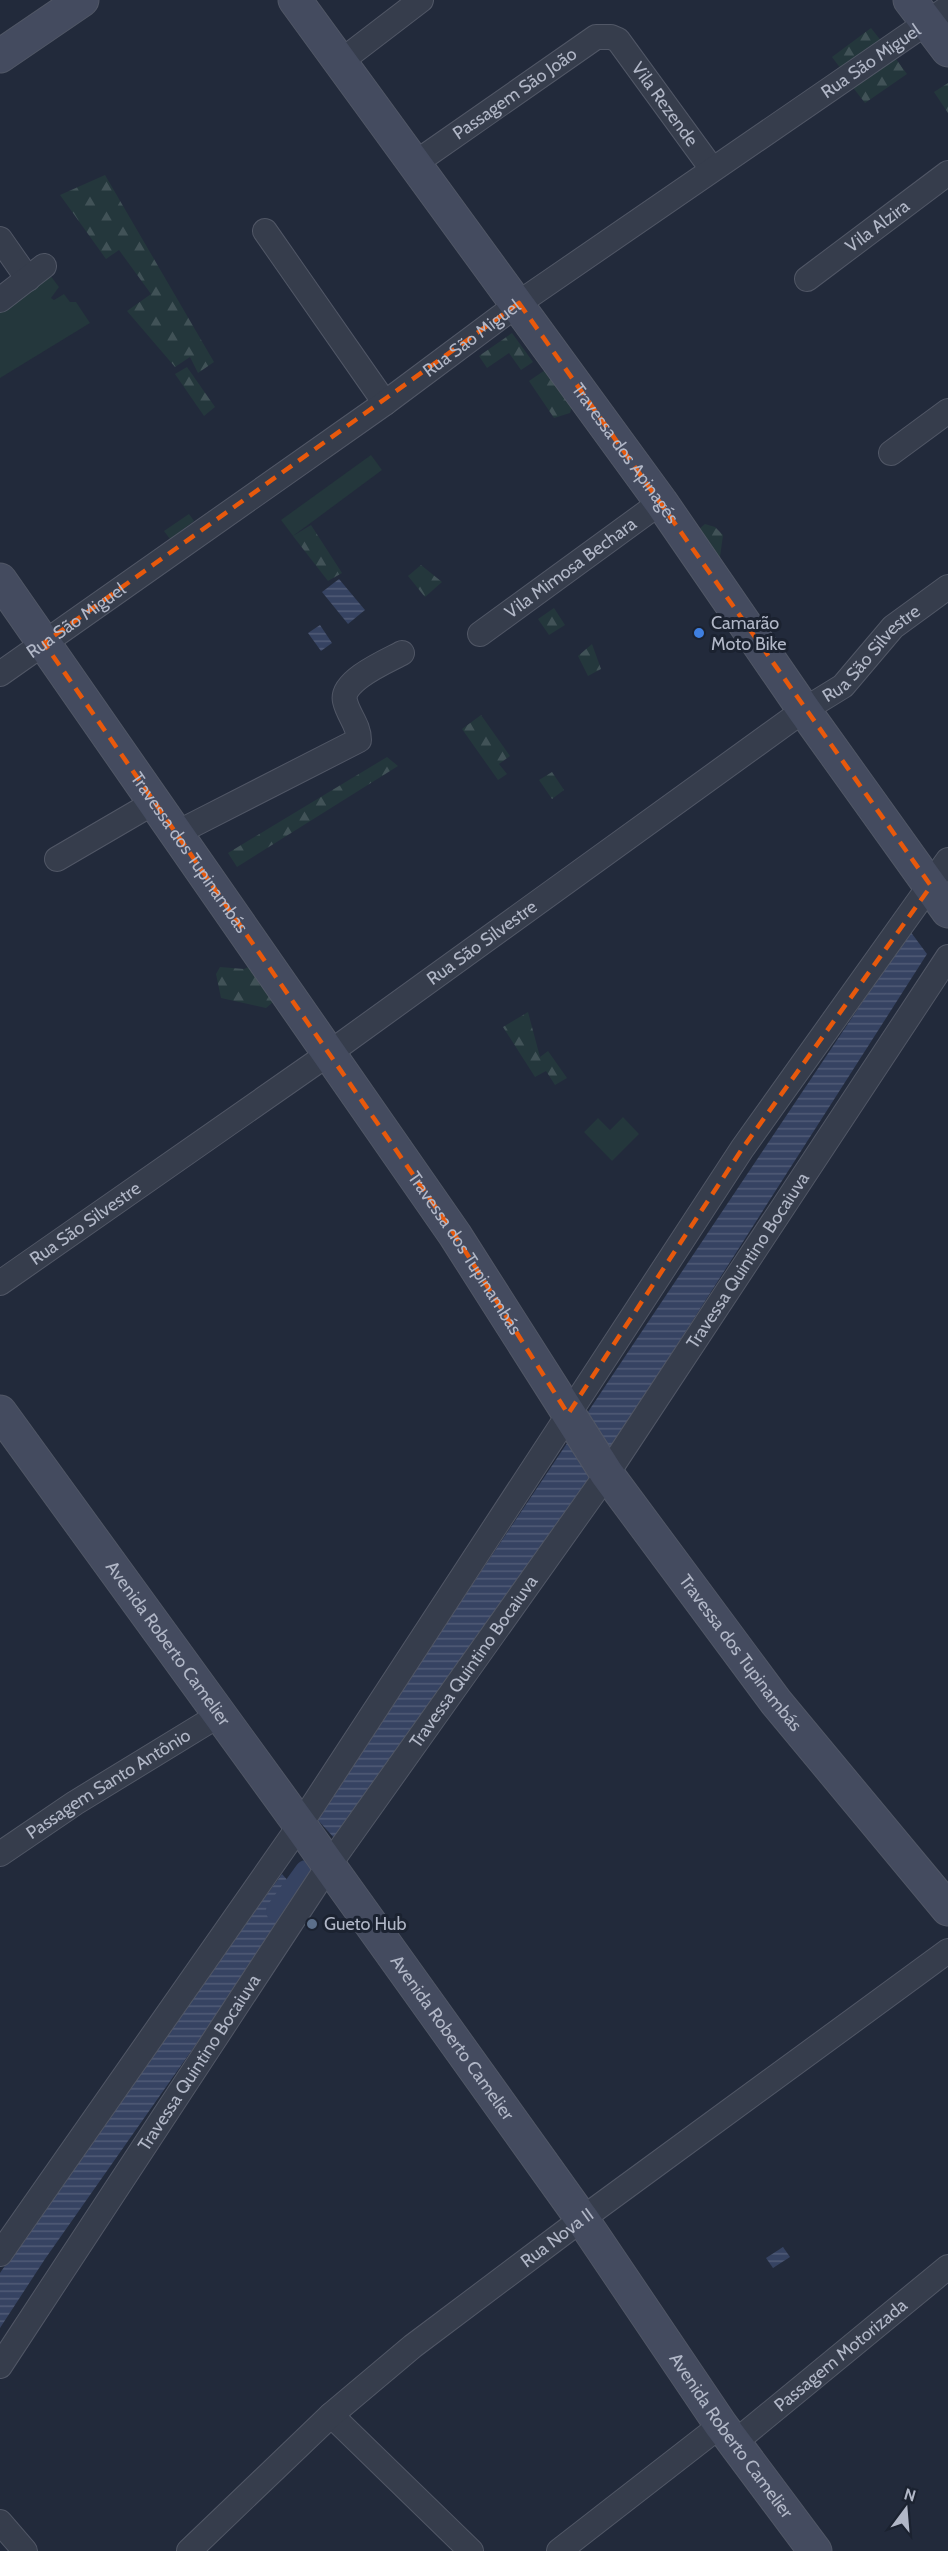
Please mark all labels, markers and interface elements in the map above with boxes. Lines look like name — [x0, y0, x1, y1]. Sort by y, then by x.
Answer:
street label: Rua São Miguel — [817, 19, 925, 103]
street label: Passagem São João — [449, 43, 581, 144]
street label: Vila Rezende — [627, 58, 703, 151]
street label: Vila Alzira — [841, 195, 914, 257]
street label: Rua São Miguel — [419, 294, 525, 382]
street label: Travessa dos Apinagés — [567, 379, 684, 528]
street label: Vila Mimosa Bechara — [500, 513, 641, 623]
street label: Rua São Miguel — [22, 578, 130, 663]
street label: Rua São Silvestre — [818, 600, 924, 707]
place label: Camarão Moto Bike — [711, 612, 786, 655]
marker: Camarão Moto Bike — [692, 626, 706, 640]
street label: Travessa dos Tupinambás — [126, 768, 253, 937]
street label: Rua São Silvestre — [423, 896, 541, 990]
street label: Travessa dos Tupinambás — [403, 1167, 526, 1339]
street label: Travessa Quintino Bocaiuva — [682, 1168, 814, 1353]
street label: Rua São Silvestre — [26, 1177, 145, 1270]
street label: Avenida Roberto Camelier — [101, 1557, 235, 1730]
street label: Travessa dos Tupinambás — [674, 1570, 807, 1736]
street label: Travessa Quintino Bocaiuva — [405, 1571, 543, 1752]
street label: Passagem Santo Antônio — [22, 1724, 195, 1844]
place label: Gueto Hub — [324, 1913, 407, 1935]
marker: Gueto Hub — [305, 1917, 319, 1931]
street label: Avenida Roberto Camelier — [386, 1951, 519, 2125]
street label: Travessa Quintino Bocaiuva — [133, 1970, 265, 2155]
street label: Rua Nova II — [516, 2203, 598, 2272]
street label: Passagem Motorizada — [770, 2294, 912, 2416]
street label: Avenida Roberto Camelier — [665, 2349, 798, 2523]
north arrow — [876, 2479, 936, 2539]
text: N — [902, 2484, 918, 2506]

